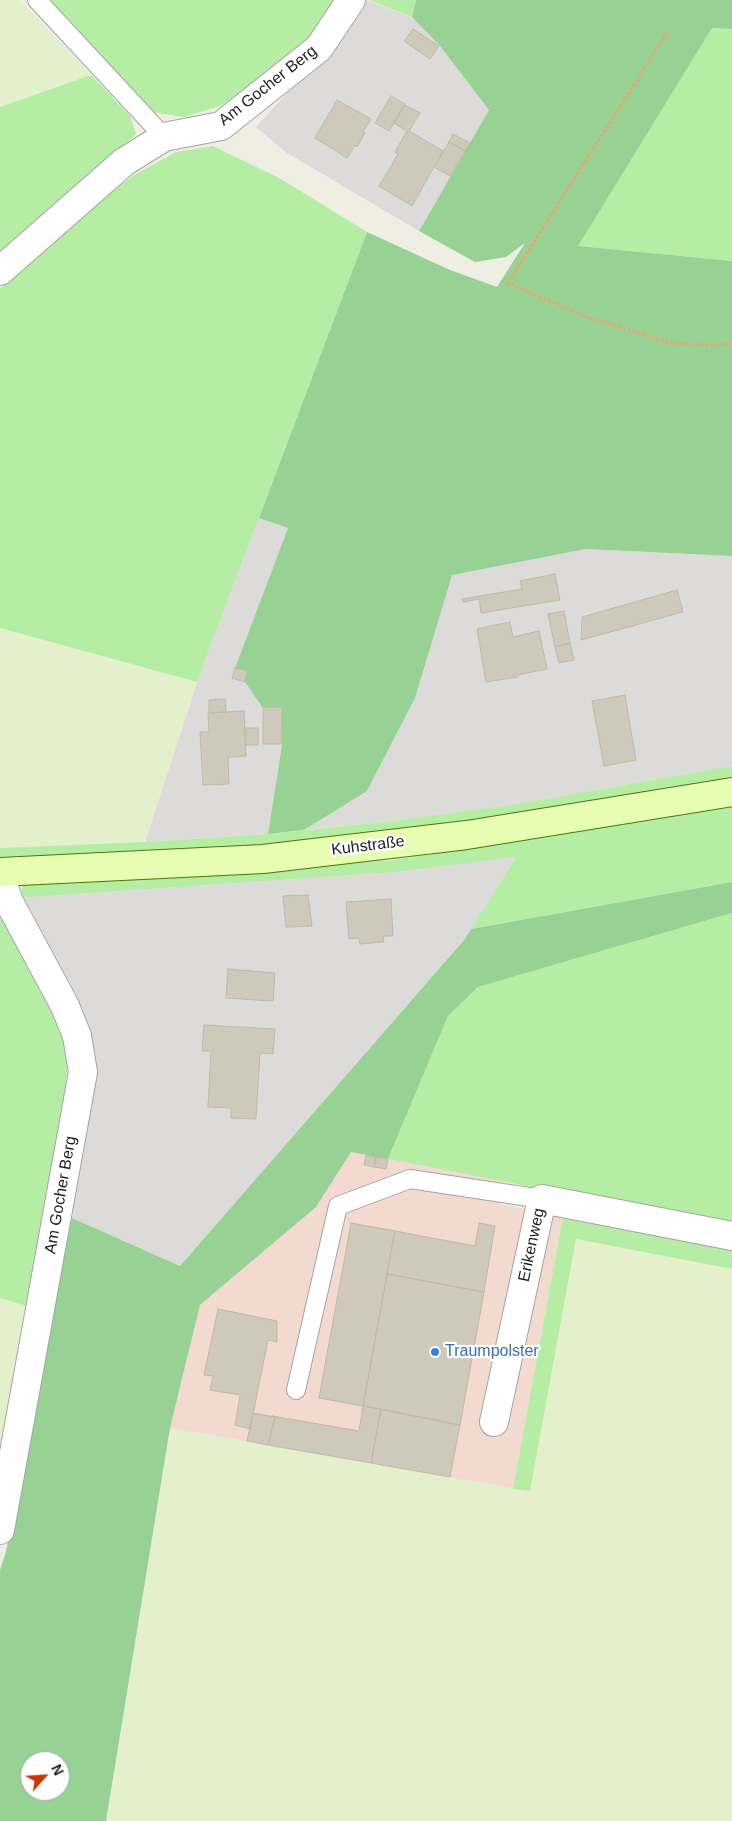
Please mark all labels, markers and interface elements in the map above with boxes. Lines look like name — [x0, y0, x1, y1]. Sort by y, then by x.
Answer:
street label: Am Gocher Berg — [215, 42, 321, 130]
street label: Kuhstraße — [330, 832, 406, 860]
street label: Am Gocher Berg — [41, 1135, 81, 1255]
street label: Erikenweg — [515, 1206, 549, 1284]
place label: Traumpolster — [445, 1342, 539, 1362]
marker: Traumpolster — [429, 1346, 441, 1358]
north arrow — [20, 1751, 70, 1801]
text: N — [48, 1762, 67, 1778]

